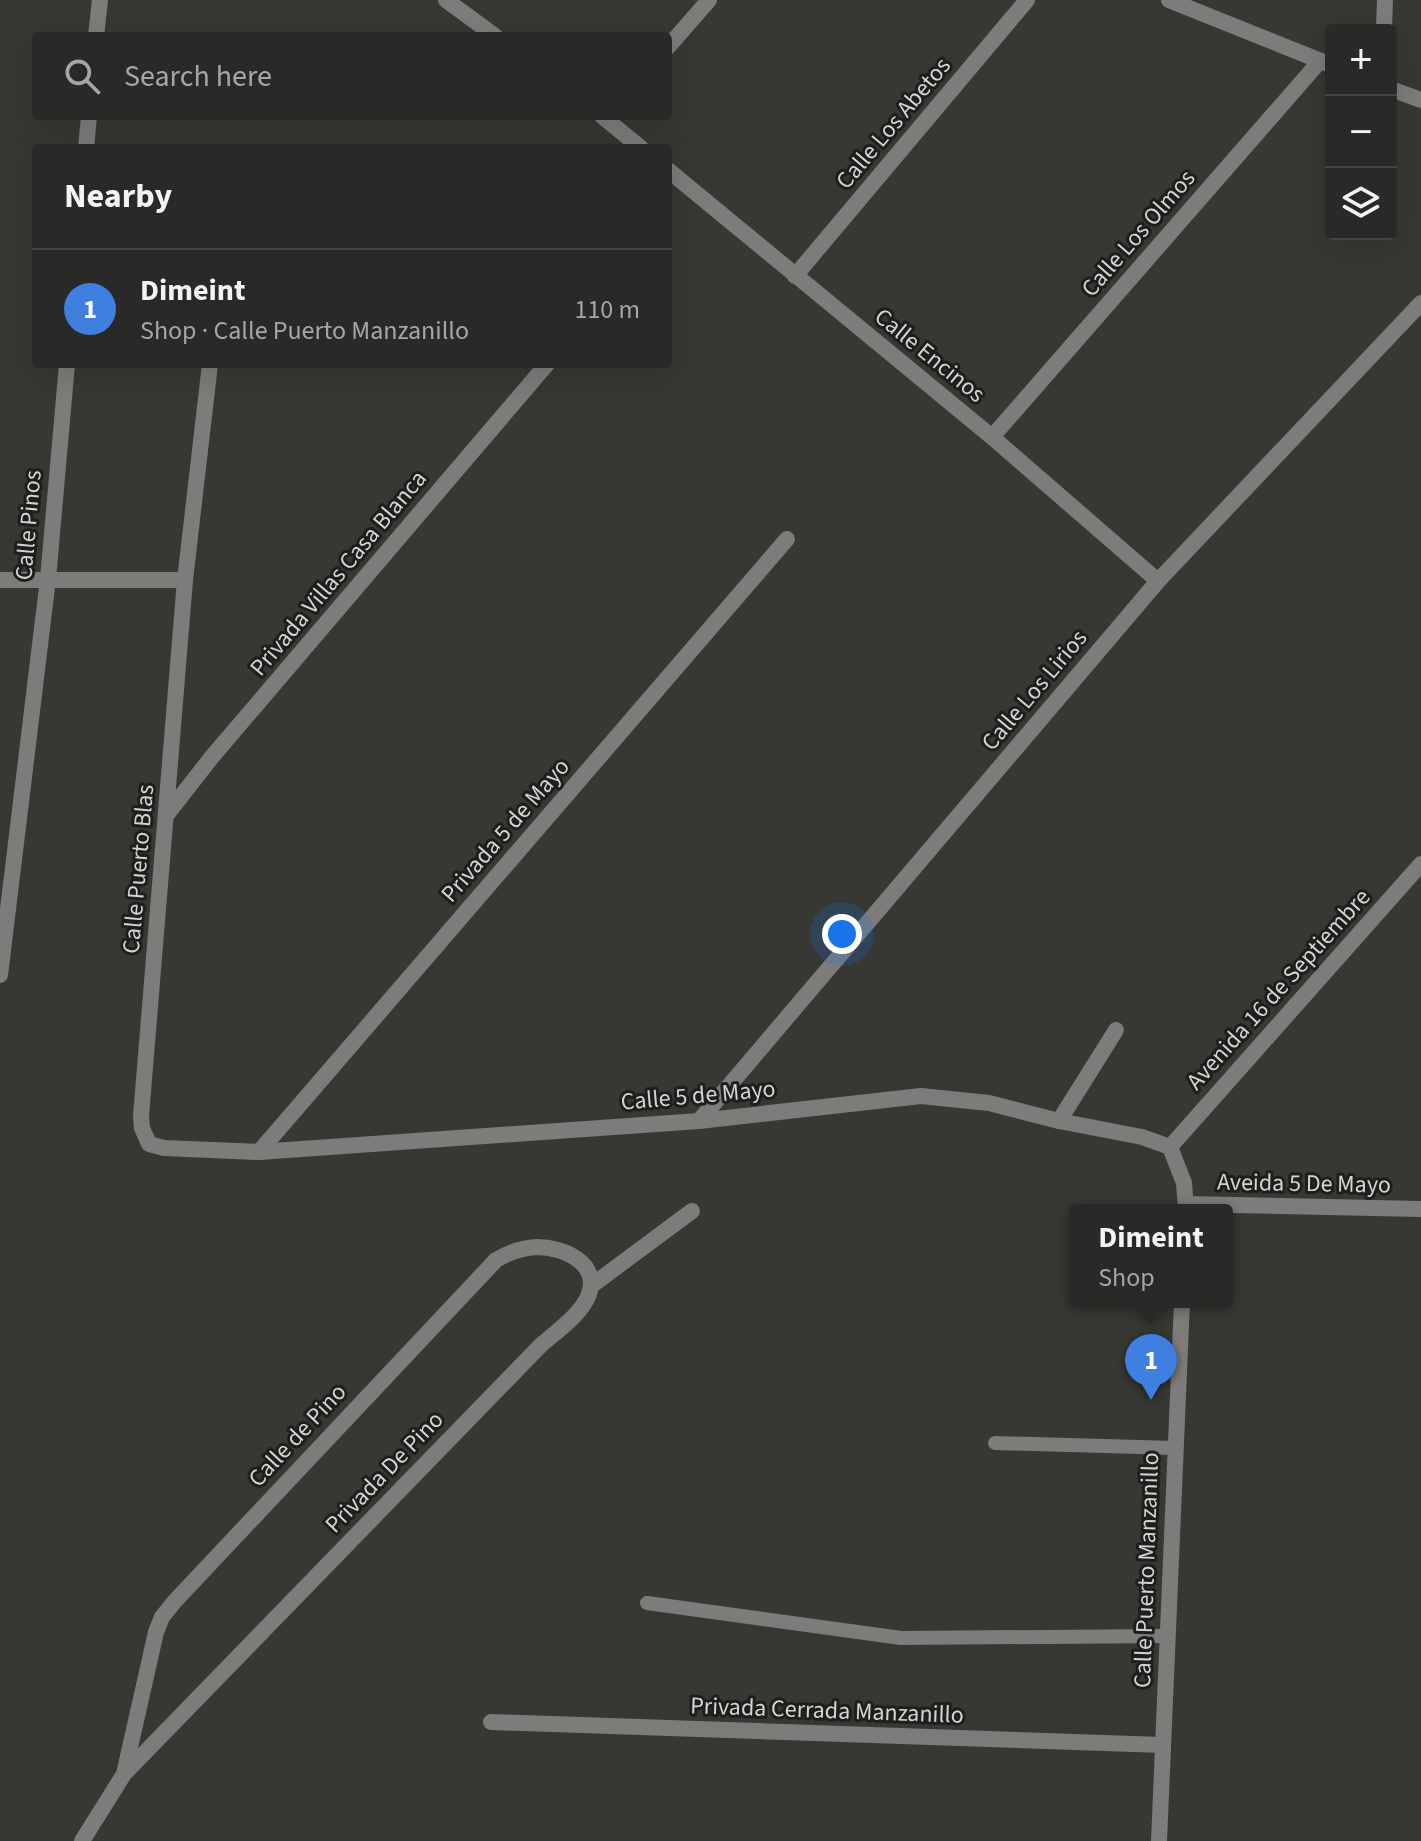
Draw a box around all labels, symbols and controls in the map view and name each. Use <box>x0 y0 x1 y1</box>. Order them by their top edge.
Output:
map controls <box>1325 24 1397 240</box>
button: + <box>1325 24 1397 96</box>
search box <box>32 32 672 120</box>
street label: Calle Los Abetos <box>828 50 959 197</box>
icon: search <box>60 54 104 98</box>
text: Search here <box>124 55 272 98</box>
button: − <box>1325 96 1397 168</box>
street label: Calle Los Olmos <box>1073 162 1204 305</box>
button: layers <box>1325 168 1397 240</box>
text: Nearby <box>64 172 172 221</box>
text: Dimeint <box>140 269 246 312</box>
text: 1 <box>83 291 97 328</box>
text: 110 m <box>574 291 640 328</box>
street label: Calle Encinos <box>867 300 993 411</box>
text: Shop · Calle Puerto Manzanillo <box>140 312 469 349</box>
street label: Privada Villas Casa Blanca <box>242 463 435 684</box>
street label: Calle Pinos <box>6 469 51 582</box>
street label: Calle Los Lirios <box>973 622 1096 759</box>
street label: Privada 5 de Mayo <box>433 750 578 910</box>
street label: Calle Puerto Blas <box>114 783 163 955</box>
street label: Avenida 16 de Septiembre <box>1178 881 1379 1098</box>
your location <box>822 914 862 954</box>
street label: Calle 5 de Mayo <box>619 1071 777 1120</box>
street label: Aveida 5 De Mayo <box>1217 1164 1391 1203</box>
popup <box>1069 1204 1233 1308</box>
text: Dimeint <box>1098 1216 1204 1259</box>
text: Shop <box>1098 1259 1155 1296</box>
pin: 1 <box>1125 1334 1177 1400</box>
street label: Calle de Pino <box>240 1376 355 1495</box>
street label: Privada De Pino <box>317 1403 452 1541</box>
street label: Calle Puerto Manzanillo <box>1125 1452 1168 1689</box>
street label: Privada Cerrada Manzanillo <box>690 1688 964 1733</box>

